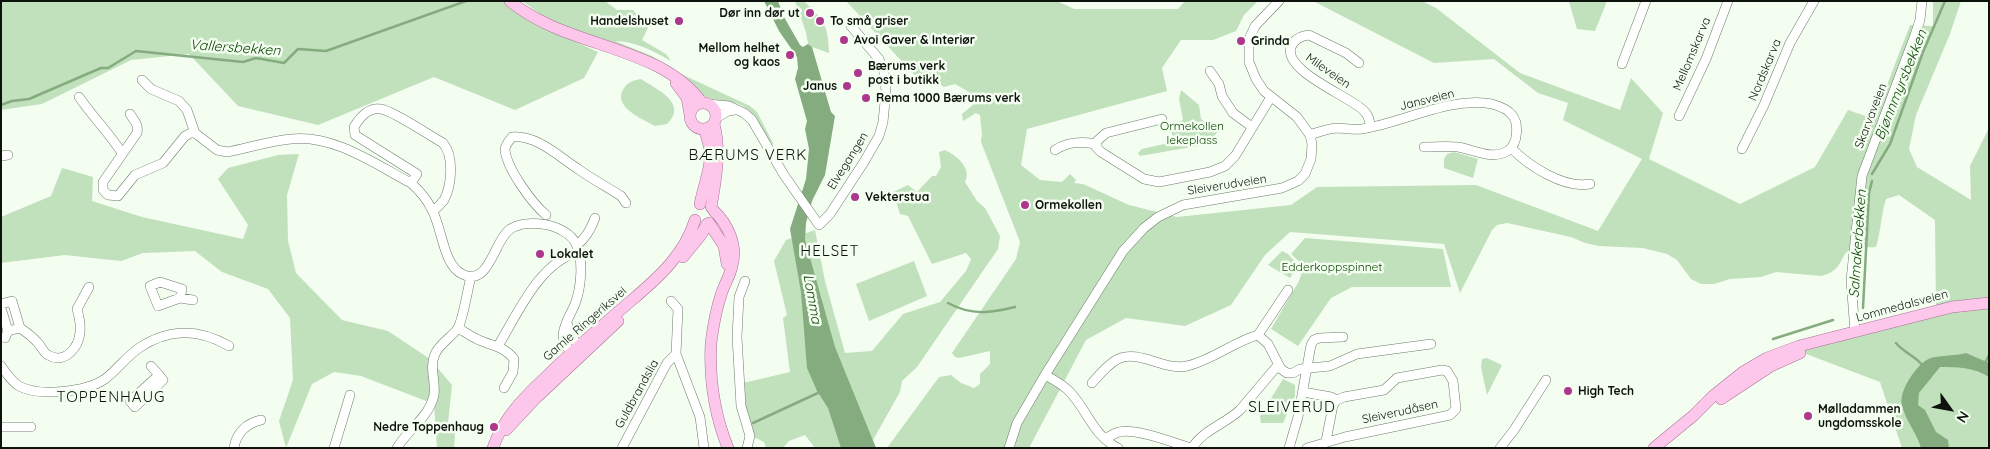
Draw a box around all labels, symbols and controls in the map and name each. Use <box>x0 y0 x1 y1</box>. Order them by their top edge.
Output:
place label: Dør inn dør ut <box>719 6 800 20</box>
marker: Dør inn dør ut <box>804 7 816 19</box>
place label: Handelshuset <box>590 14 669 28</box>
place label: To små griser <box>830 14 908 28</box>
marker: Handelshuset <box>673 15 685 27</box>
marker: To små griser <box>814 15 826 27</box>
street label: Mellomskarva <box>1670 15 1714 93</box>
water label: Bjønnmyrsbekken <box>1871 28 1931 142</box>
place label: Avoi Gaver & Interiør <box>854 33 975 47</box>
marker: Avoi Gaver & Interiør <box>838 34 850 46</box>
place label: Grinda <box>1251 34 1290 48</box>
marker: Grinda <box>1235 35 1247 47</box>
water label: Vallersbekken <box>189 36 281 60</box>
street label: Nordskarva <box>1746 37 1784 103</box>
place label: Mellom helhet og kaos <box>698 41 780 69</box>
marker: Mellom helhet og kaos <box>784 49 796 61</box>
street label: Mileveien <box>1303 50 1353 92</box>
place label: Bærums verk post i butikk <box>868 59 945 87</box>
marker: Bærums verk post i butikk <box>852 67 864 79</box>
place label: Janus <box>803 79 837 93</box>
marker: Janus <box>841 80 853 92</box>
street label: Skarvaveien <box>1852 81 1890 151</box>
street label: Jansveien <box>1398 86 1456 114</box>
place label: Rema 1000 Bærums verk <box>876 91 1021 105</box>
marker: Rema 1000 Bærums verk <box>860 92 872 104</box>
park label: Ormekollen lekeplass <box>1160 119 1224 147</box>
street label: Elvegangen <box>825 130 871 192</box>
district label: BÆRUMS VERK <box>687 146 809 164</box>
street label: Sleiverudveien <box>1186 172 1268 198</box>
water label: Salmakerbekken <box>1846 189 1870 299</box>
place label: Vekterstua <box>865 190 929 204</box>
marker: Vekterstua <box>849 191 861 203</box>
place label: Ormekollen <box>1035 198 1102 212</box>
marker: Ormekollen <box>1019 199 1031 211</box>
district label: HELSET <box>800 242 860 260</box>
place label: Lokalet <box>550 247 594 261</box>
marker: Lokalet <box>534 248 546 260</box>
park label: Edderkoppspinnet <box>1282 260 1382 274</box>
water label: Lomma <box>799 273 825 325</box>
street label: Gamle Ringeriksvei <box>540 284 630 364</box>
street label: Lommedalsveien <box>1854 287 1950 325</box>
street label: Guldbrandslia <box>612 357 662 431</box>
place label: High Tech <box>1578 384 1634 398</box>
north arrow <box>1925 384 1975 434</box>
marker: High Tech <box>1562 385 1574 397</box>
district label: TOPPENHAUG <box>55 388 167 406</box>
street label: Sleiverudåsen <box>1361 397 1439 427</box>
district label: SLEIVERUD <box>1247 398 1337 416</box>
place label: Mølladammen ungdomsskole <box>1818 402 1902 430</box>
text: N <box>1952 408 1973 426</box>
marker: Mølladammen ungdomsskole <box>1802 410 1814 422</box>
place label: Nedre Toppenhaug <box>373 420 484 434</box>
marker: Nedre Toppenhaug <box>488 421 500 433</box>

